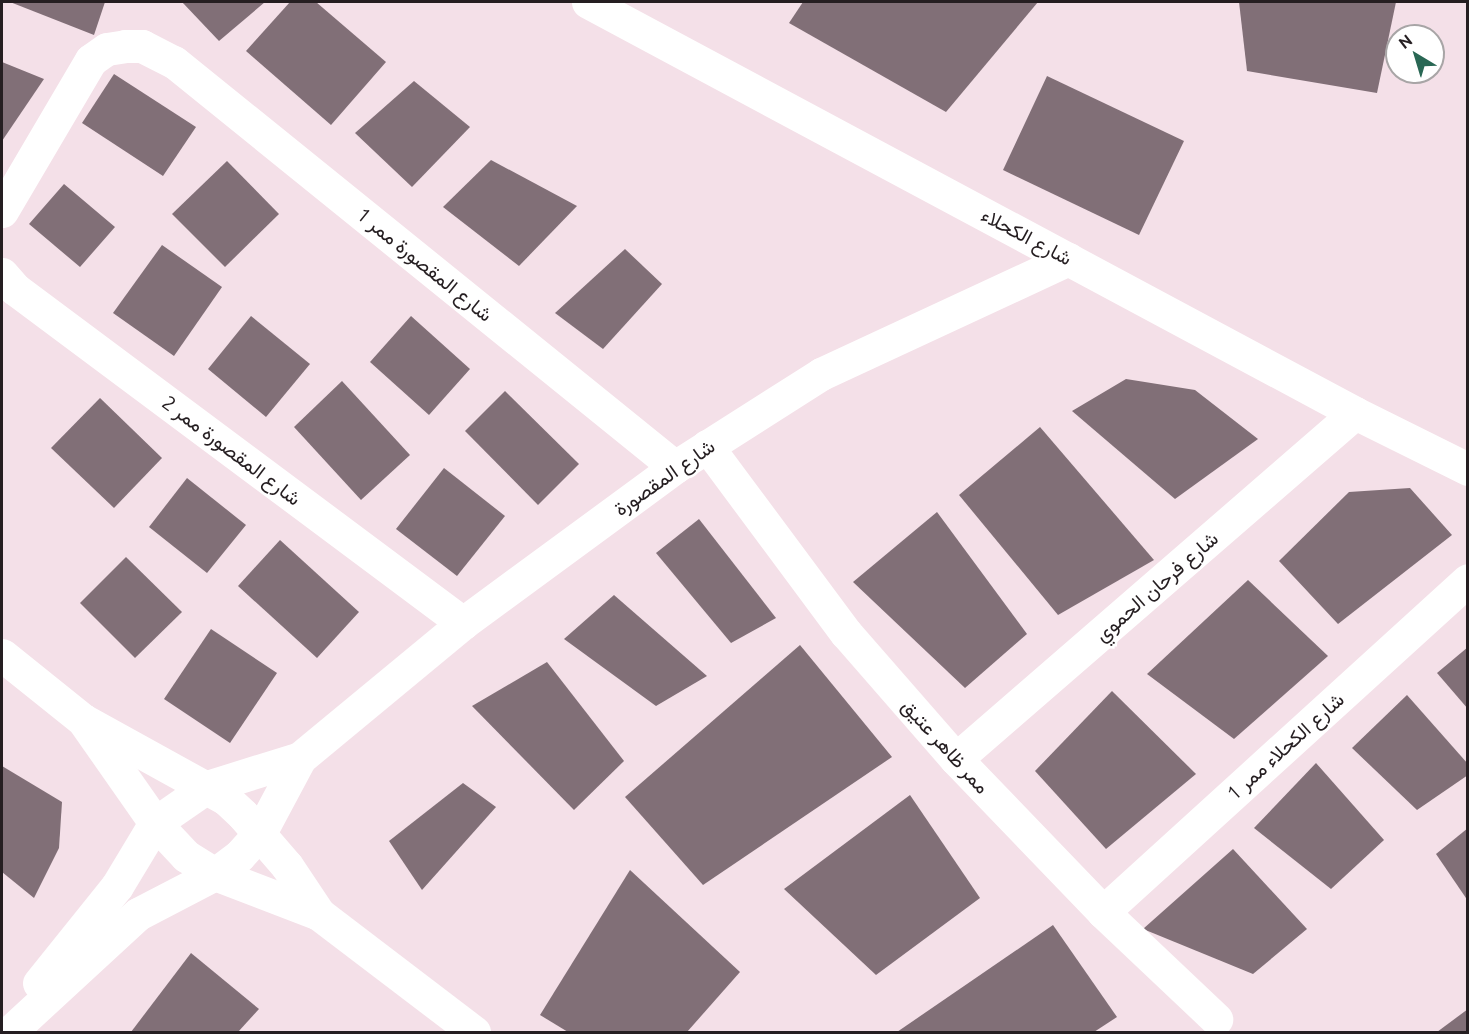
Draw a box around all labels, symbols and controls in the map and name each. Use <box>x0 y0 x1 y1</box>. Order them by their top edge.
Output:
north arrow <box>1385 24 1445 84</box>
text: N <box>1395 31 1415 52</box>
street label: شارع المقصورة ممر 1 <box>352 202 498 326</box>
street label: شارع الكحلاء <box>978 202 1076 270</box>
street label: شارع المقصورة ممر 2 <box>158 390 306 510</box>
street label: شارع المقصورة <box>609 434 719 520</box>
street label: شارع فرحان الحموي <box>1090 526 1222 646</box>
street label: شارع الكحلاء ممر 1 <box>1221 687 1349 805</box>
street label: ممر ظاهر عتيق <box>897 694 995 798</box>

